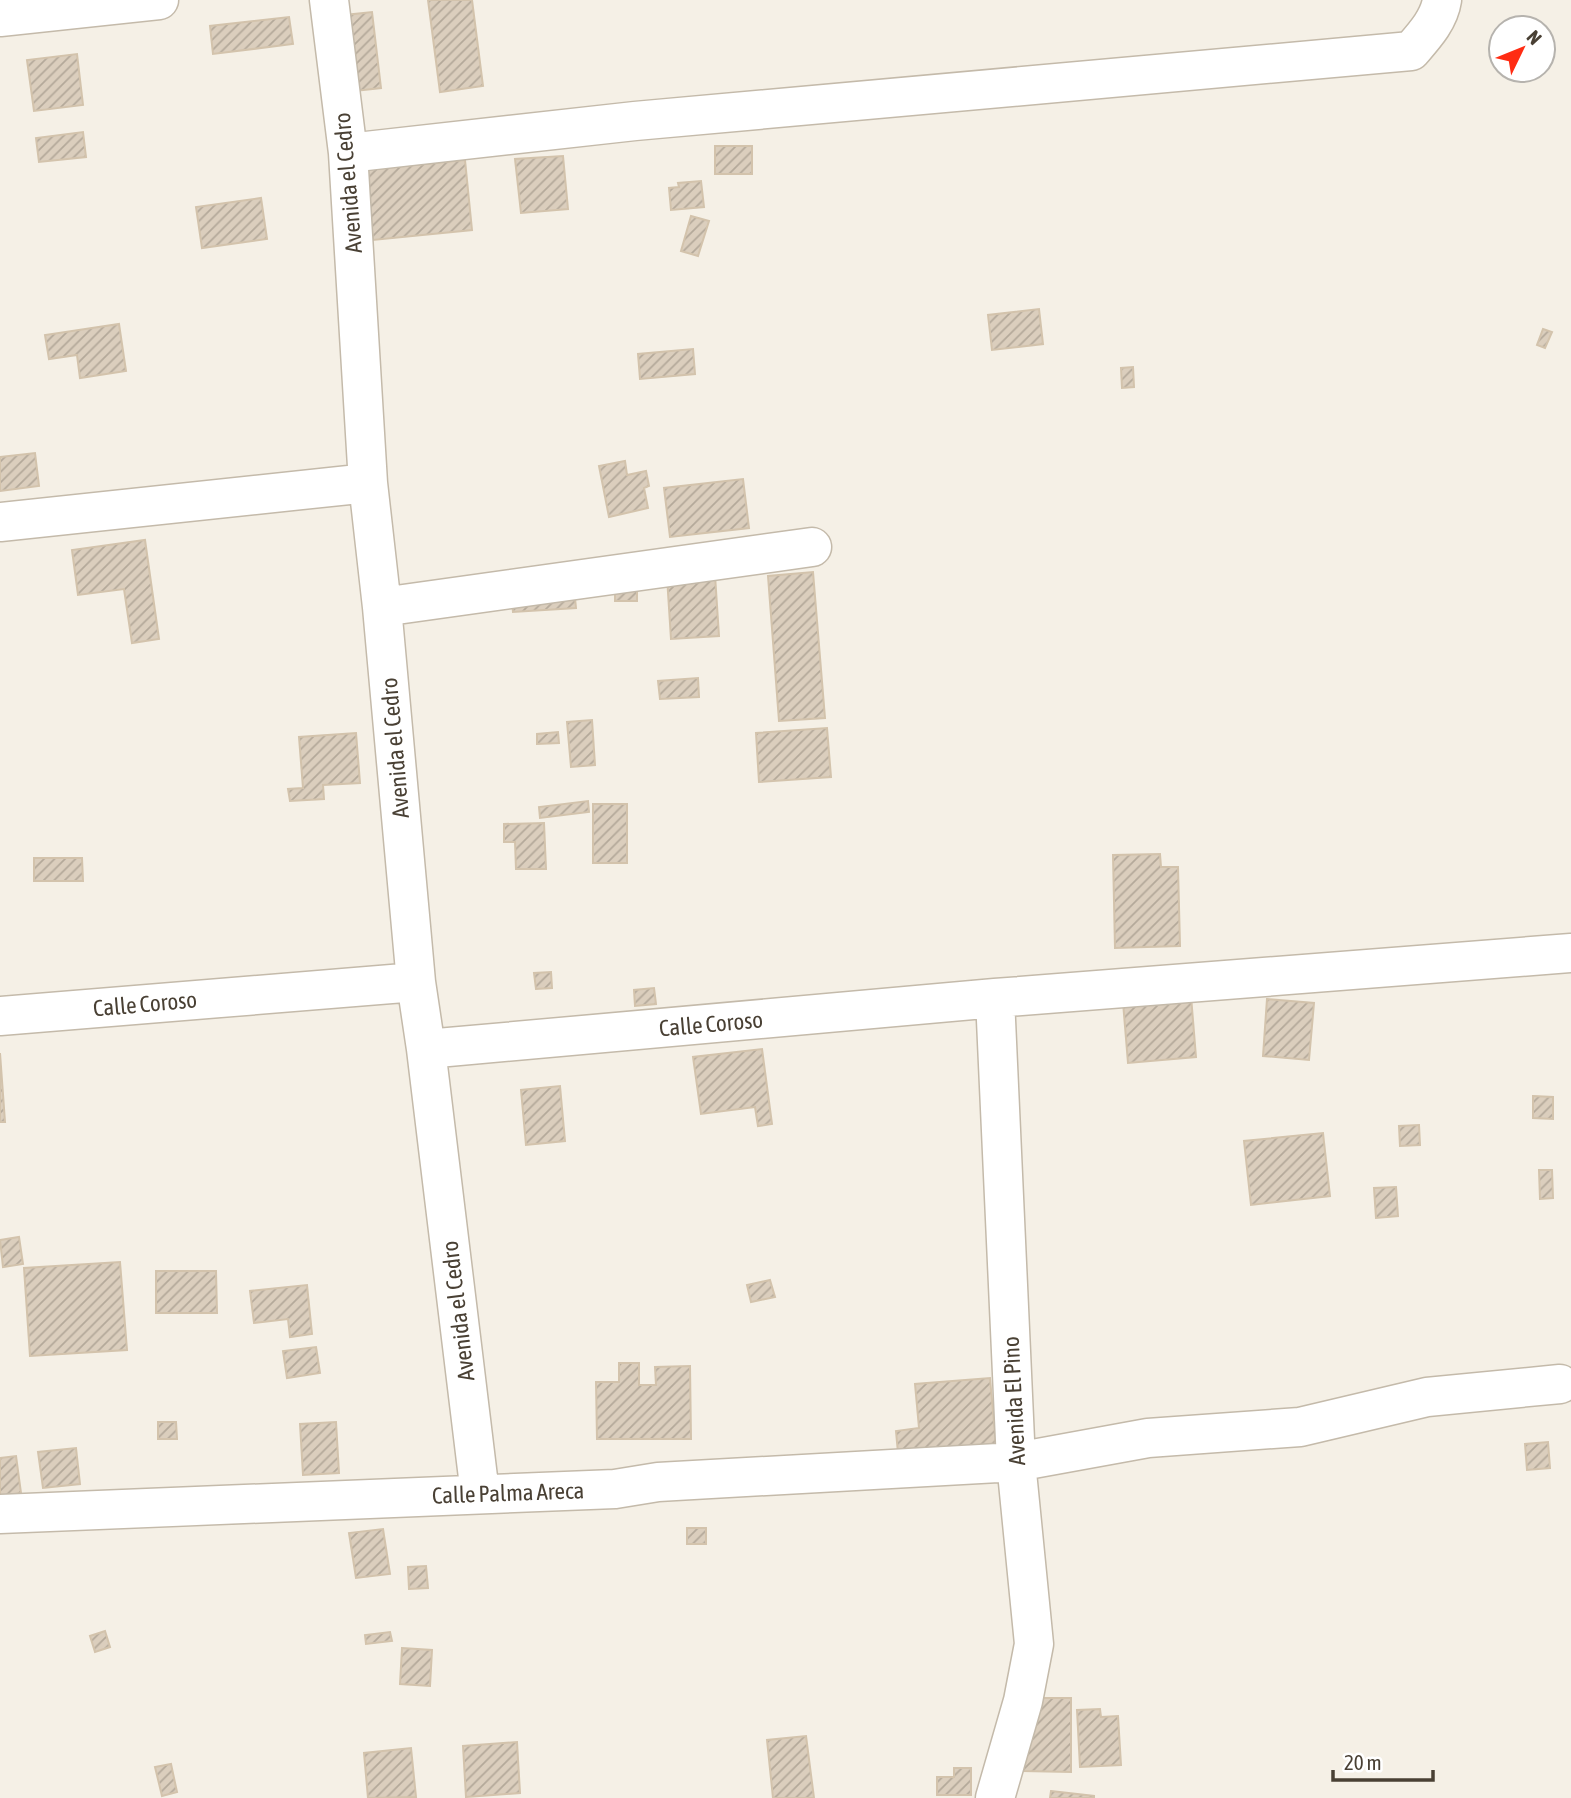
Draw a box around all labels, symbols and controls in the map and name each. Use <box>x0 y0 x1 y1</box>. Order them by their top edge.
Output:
north arrow <box>1487 14 1557 84</box>
text: N <box>1523 26 1546 49</box>
street label: Avenida el Cedro <box>329 112 367 254</box>
street label: Avenida el Cedro <box>376 677 414 819</box>
street label: Calle Coroso <box>92 987 198 1021</box>
street label: Calle Coroso <box>658 1007 764 1041</box>
street label: Avenida el Cedro <box>437 1239 479 1383</box>
street label: Avenida El Pino <box>998 1336 1030 1466</box>
street label: Calle Palma Areca <box>431 1477 585 1509</box>
scale bar <box>1333 1738 1433 1782</box>
text: 20 m <box>1344 1750 1382 1774</box>

